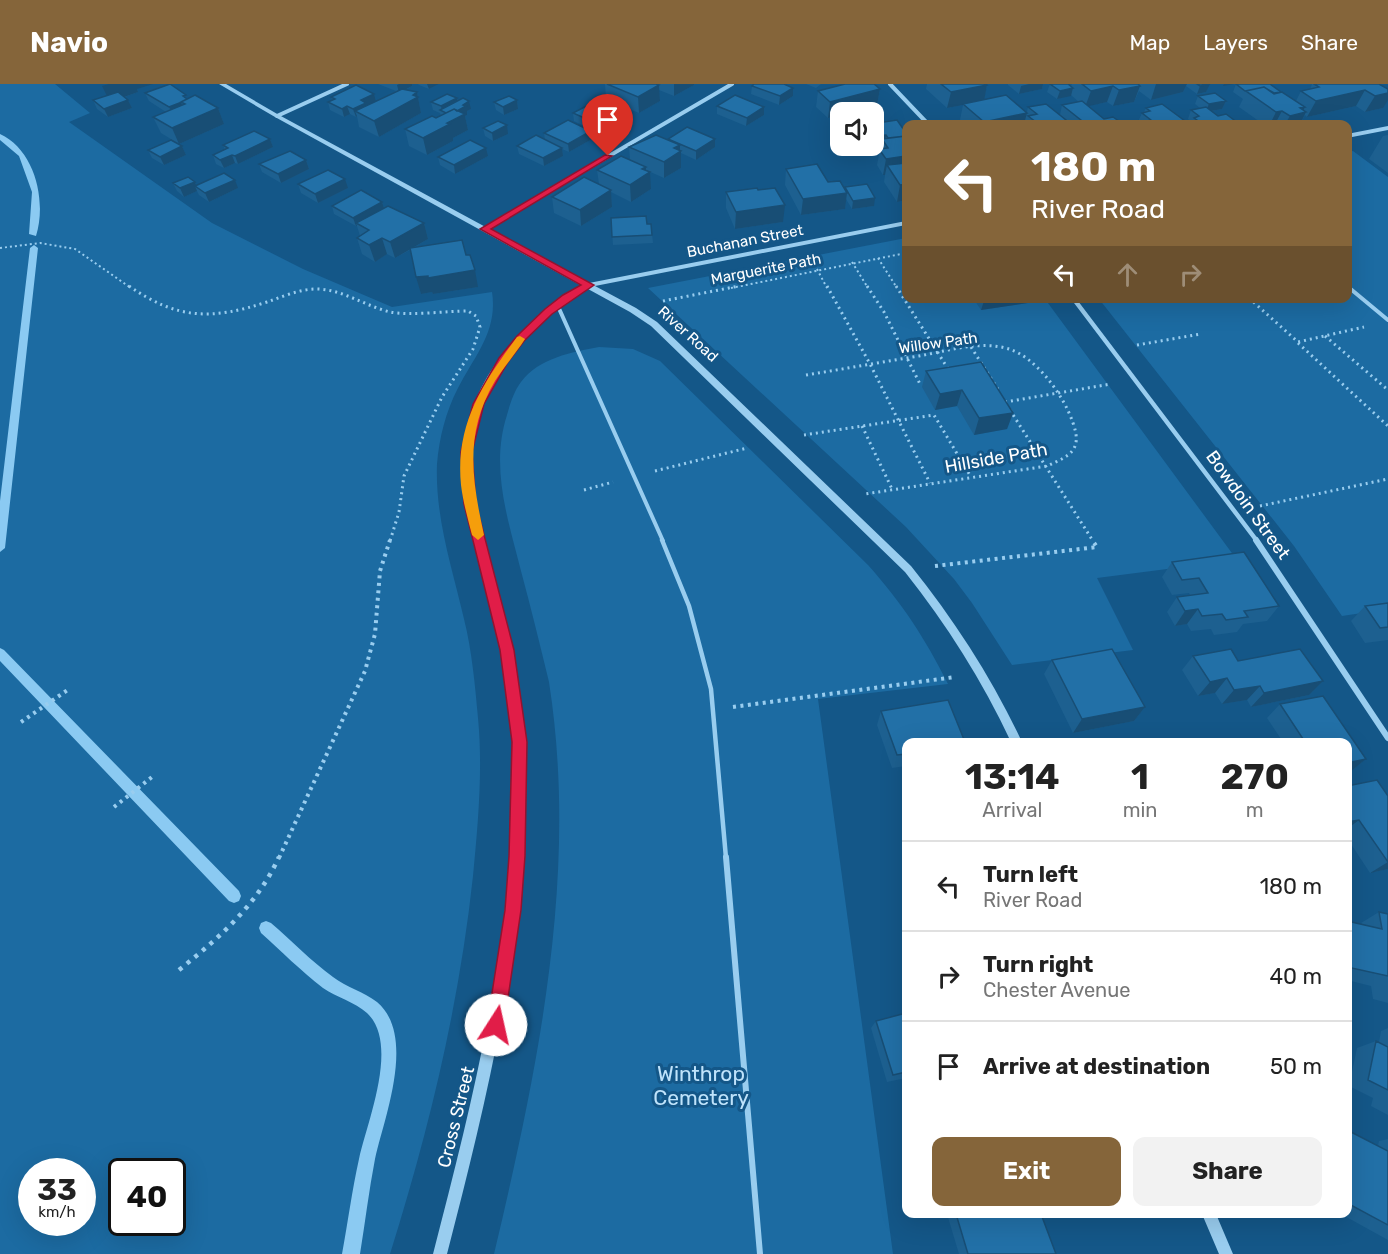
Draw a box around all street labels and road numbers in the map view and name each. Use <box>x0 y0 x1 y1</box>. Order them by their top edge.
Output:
street label: Buchanan Street <box>685 221 805 261</box>
street label: Marguerite Path <box>709 249 823 289</box>
street label: River Road <box>654 302 722 366</box>
street label: Willow Path <box>897 329 979 357</box>
street label: Hillside Path <box>943 438 1049 478</box>
street label: Bowdoin Street <box>1201 446 1295 564</box>
street label: Cross Street <box>433 1064 479 1170</box>

